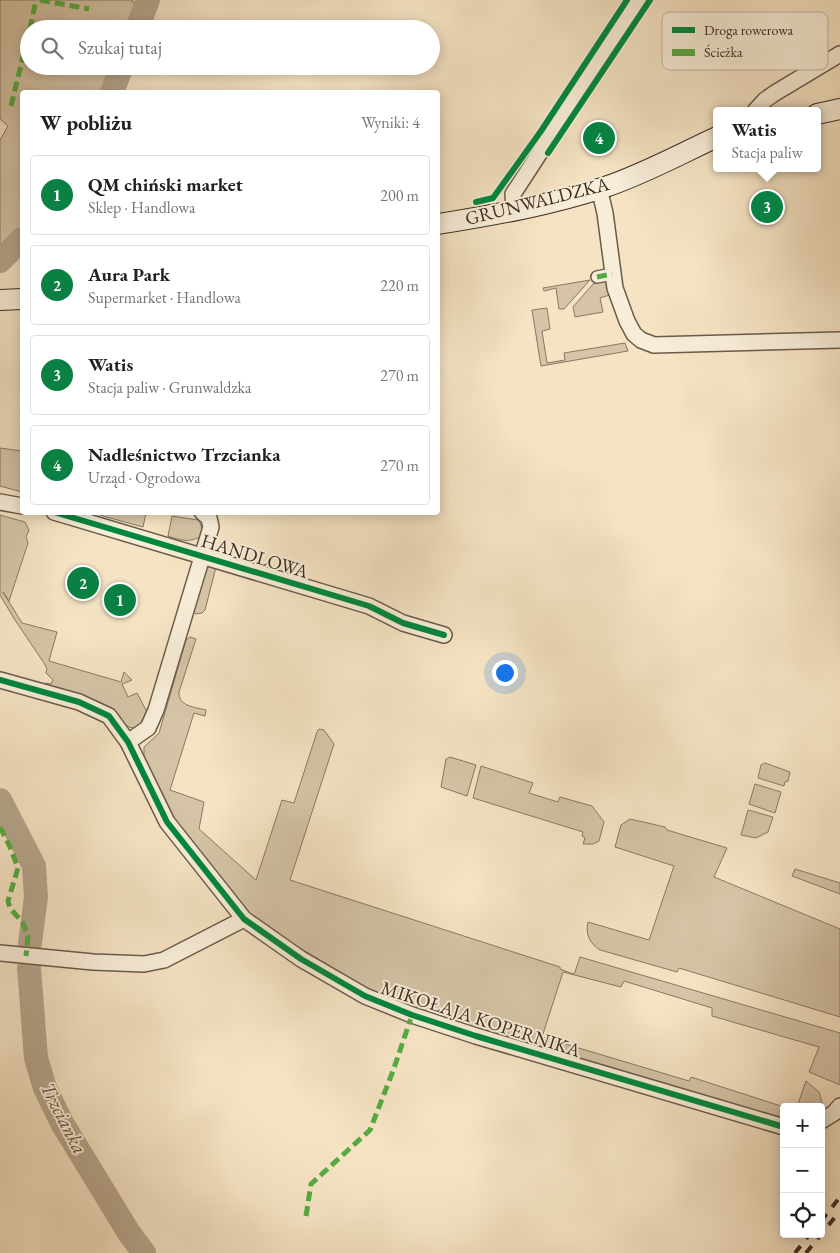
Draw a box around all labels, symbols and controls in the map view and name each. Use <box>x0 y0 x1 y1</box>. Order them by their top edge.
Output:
legend <box>662 12 828 70</box>
search box <box>20 20 440 75</box>
text: Droga rowerowa <box>704 21 794 39</box>
icon: search <box>38 34 66 62</box>
text: Szukaj tutaj <box>78 35 162 60</box>
text: Ścieżka <box>704 43 743 61</box>
popup <box>713 107 821 172</box>
text: W pobliżu <box>40 109 132 136</box>
text: Wyniki: 4 <box>361 112 420 133</box>
text: Watis <box>731 117 777 142</box>
pin: 4 <box>583 119 615 157</box>
text: Stacja paliw <box>731 142 803 163</box>
street label: GRUNWALDZKA <box>462 171 612 231</box>
text: QM chiński market <box>88 172 243 197</box>
text: 1 <box>53 185 61 206</box>
text: 200 m <box>380 185 419 206</box>
pin: 3 <box>751 188 783 226</box>
text: Sklep · Handlowa <box>88 197 195 218</box>
text: Aura Park <box>88 262 170 287</box>
text: 2 <box>53 275 61 296</box>
text: 220 m <box>380 275 419 296</box>
text: Supermarket · Handlowa <box>88 287 241 308</box>
text: Watis <box>88 352 133 377</box>
text: 3 <box>53 365 61 386</box>
text: 270 m <box>380 365 419 386</box>
text: Stacja paliw · Grunwaldzka <box>88 377 251 398</box>
text: Nadleśnictwo Trzcianka <box>88 442 281 467</box>
text: 4 <box>53 455 61 476</box>
text: 270 m <box>380 455 419 476</box>
text: Urząd · Ogrodowa <box>88 467 201 488</box>
street label: HANDLOWA <box>198 528 312 584</box>
pin: 2 <box>67 564 99 602</box>
pin: 1 <box>104 581 136 619</box>
your location <box>492 660 518 686</box>
street label: MIKOŁAJA KOPERNIKA <box>378 975 585 1063</box>
water label: Trzcianka <box>35 1078 93 1158</box>
map controls <box>780 1103 825 1238</box>
button: + <box>780 1103 825 1148</box>
button: − <box>780 1148 825 1193</box>
button: locate <box>780 1193 825 1238</box>

